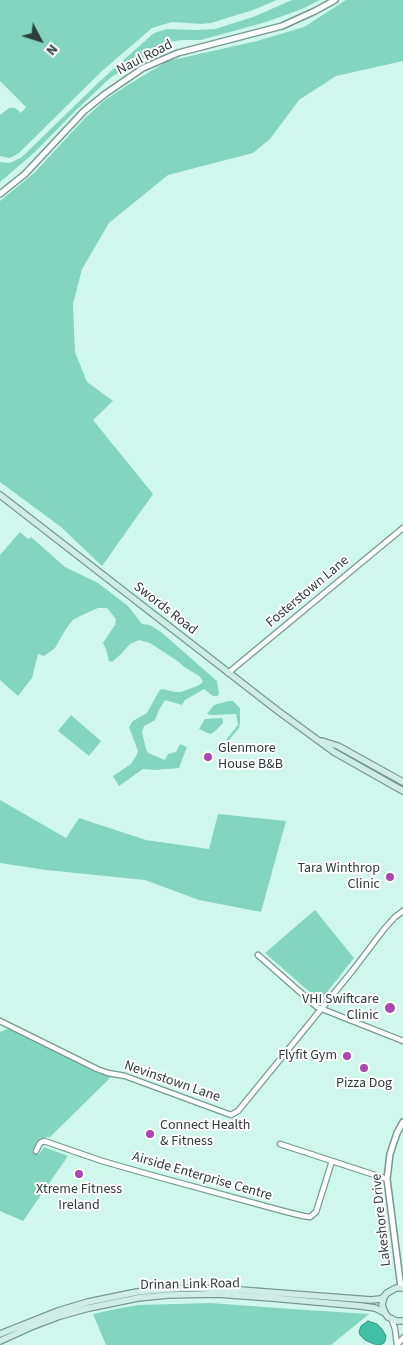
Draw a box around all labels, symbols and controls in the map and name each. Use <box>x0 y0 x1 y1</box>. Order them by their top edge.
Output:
north arrow <box>15 15 65 65</box>
street label: Naul Road <box>114 37 176 79</box>
text: N <box>41 40 62 60</box>
street label: Fosterstown Lane <box>263 553 353 631</box>
street label: Swords Road <box>130 579 200 639</box>
place label: Glenmore House B&B <box>218 741 283 774</box>
marker: Glenmore House B&B <box>202 751 214 763</box>
place label: Tara Winthrop Clinic <box>298 861 380 894</box>
marker: Tara Winthrop Clinic <box>384 871 396 883</box>
place label: VHI Swiftcare Clinic <box>302 992 379 1024</box>
marker: VHI Swiftcare Clinic <box>383 1001 397 1015</box>
place label: Flyfit Gym <box>278 1048 337 1064</box>
marker: Flyfit Gym <box>341 1050 353 1062</box>
street label: Nevinstown Lane <box>122 1058 222 1106</box>
marker: Pizza Dog <box>358 1062 370 1074</box>
place label: Pizza Dog <box>336 1076 392 1092</box>
place label: Connect Health & Fitness <box>160 1118 250 1150</box>
marker: Connect Health & Fitness <box>144 1128 156 1140</box>
street label: Airside Enterprise Centre <box>130 1149 274 1205</box>
marker: Xtreme Fitness Ireland <box>73 1168 85 1180</box>
street label: Lakeshore Drive <box>369 1173 395 1267</box>
place label: Xtreme Fitness Ireland <box>36 1182 122 1214</box>
street label: Drinan Link Road <box>140 1276 240 1294</box>

